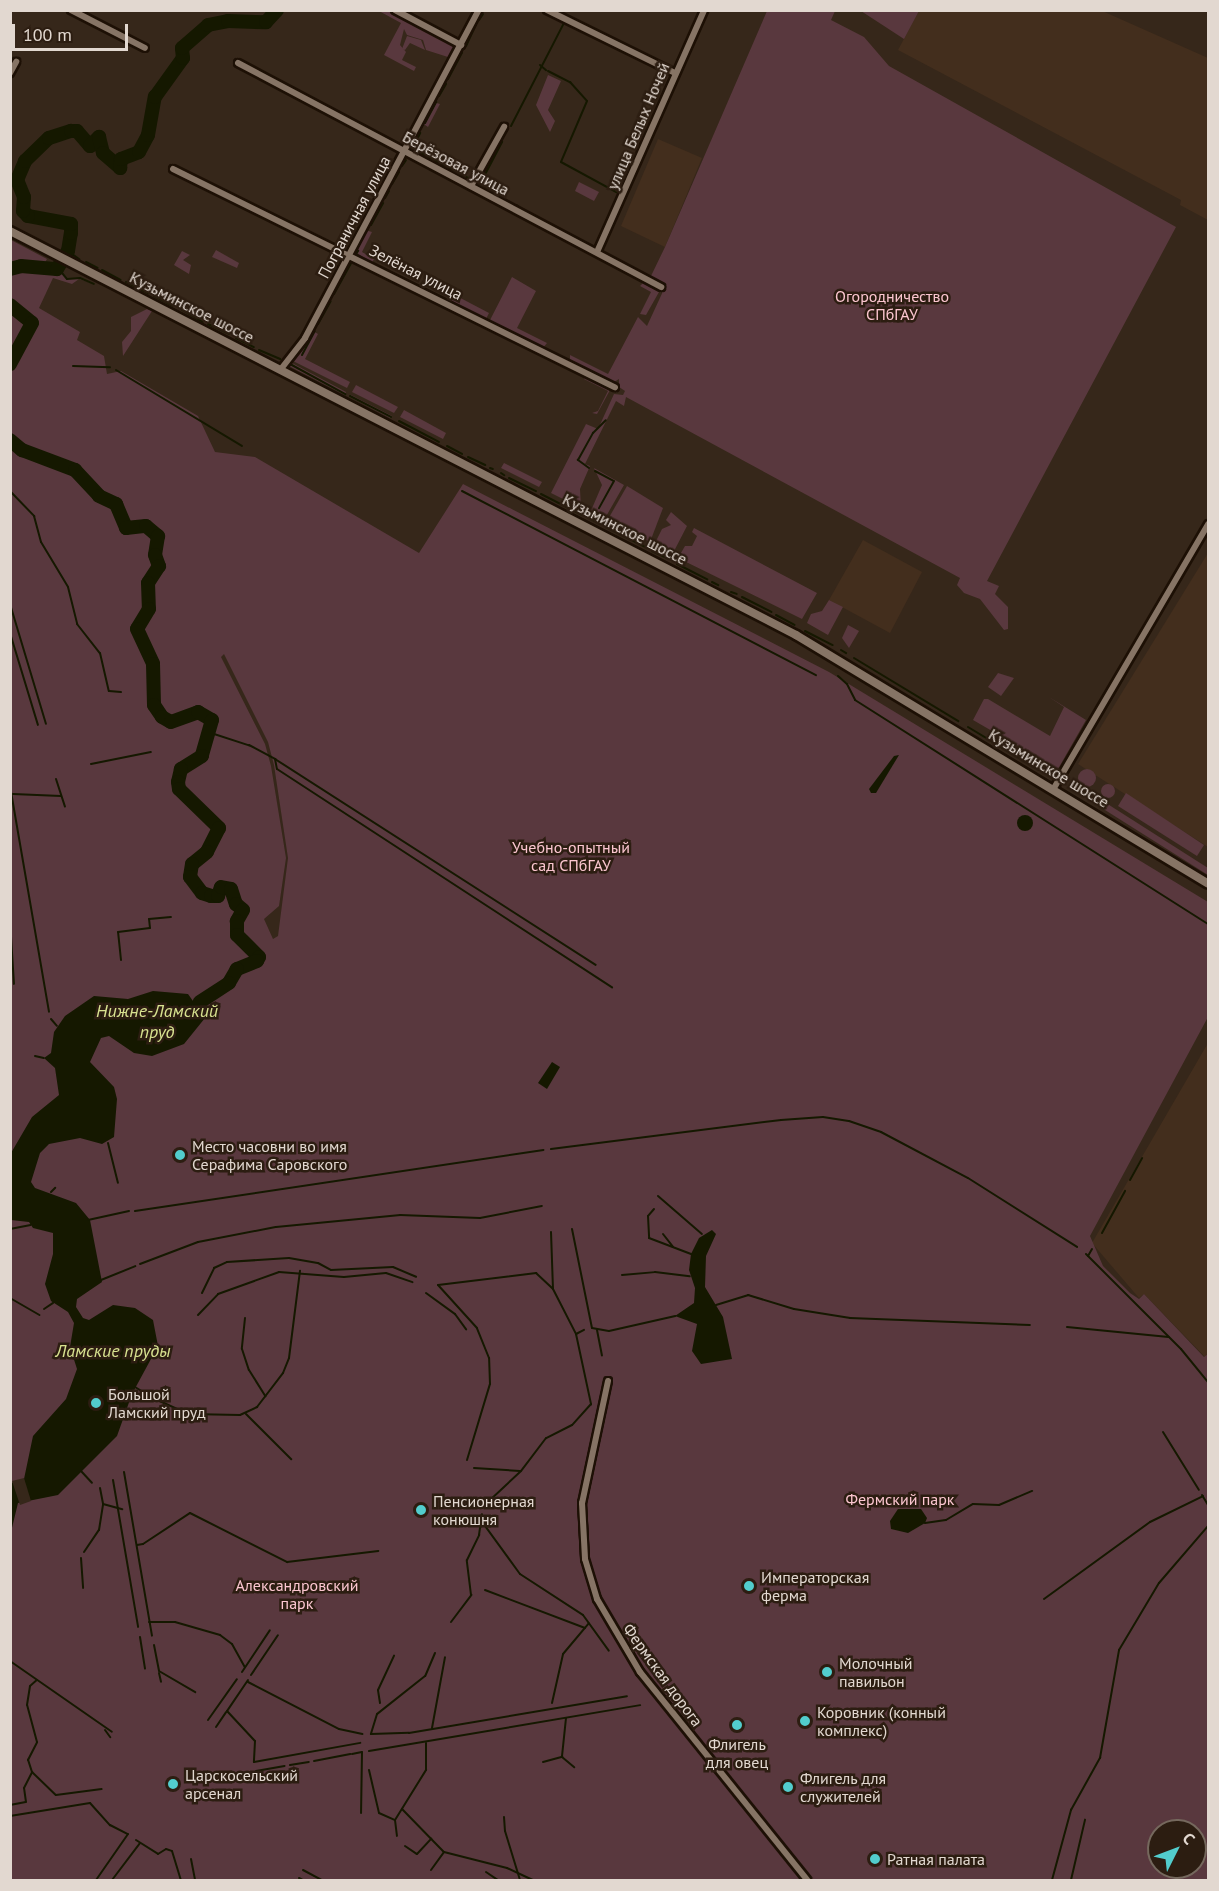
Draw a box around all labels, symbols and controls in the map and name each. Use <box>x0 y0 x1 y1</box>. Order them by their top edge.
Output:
scale bar <box>15 12 130 50</box>
text: 100 m <box>23 23 72 46</box>
street label: улица Белых Ночей <box>602 59 674 193</box>
street label: Берёзовая улица <box>399 127 513 199</box>
street label: Пограничная улица <box>314 152 394 282</box>
street label: Зелёная улица <box>366 240 466 304</box>
street label: Кузьминское шоссе <box>127 267 257 347</box>
park label: Огородничество СПбГАУ <box>835 286 949 324</box>
street label: Кузьминское шоссе <box>560 489 690 569</box>
street label: Кузьминское шоссе <box>985 724 1113 812</box>
park label: Учебно-опытный сад СПбГАУ <box>512 837 630 875</box>
water label: Нижне-Ламский пруд <box>96 1001 218 1044</box>
place label: Место часовни во имя Серафима Саровского <box>192 1136 347 1174</box>
marker: Место часовни во имя Серафима Саровского <box>173 1148 187 1162</box>
water label: Ламские пруды <box>55 1340 171 1362</box>
place label: Большой Ламский пруд <box>108 1384 206 1422</box>
marker: Большой Ламский пруд <box>89 1396 103 1410</box>
park label: Фермский парк <box>846 1489 954 1509</box>
place label: Пенсионерная конюшня <box>433 1491 534 1529</box>
marker: Пенсионерная конюшня <box>414 1503 428 1517</box>
place label: Императорская ферма <box>761 1567 869 1605</box>
park label: Александровский парк <box>236 1575 358 1613</box>
marker: Императорская ферма <box>742 1579 756 1593</box>
street label: Фермская дорога <box>619 1620 707 1730</box>
place label: Молочный павильон <box>839 1653 913 1691</box>
marker: Молочный павильон <box>820 1665 834 1679</box>
place label: Коровник (конный комплекс) <box>817 1702 946 1740</box>
marker: Коровник (конный комплекс) <box>798 1714 812 1728</box>
marker: Флигель для овец <box>730 1718 744 1732</box>
place label: Флигель для овец <box>706 1734 768 1772</box>
place label: Царскосельский арсенал <box>185 1765 298 1803</box>
place label: Флигель для служителей <box>800 1768 887 1806</box>
marker: Царскосельский арсенал <box>166 1777 180 1791</box>
marker: Флигель для служителей <box>781 1780 795 1794</box>
north arrow <box>1147 1819 1207 1879</box>
text: С <box>1178 1828 1199 1848</box>
place label: Ратная палата <box>887 1849 985 1869</box>
marker: Ратная палата <box>868 1852 882 1866</box>

